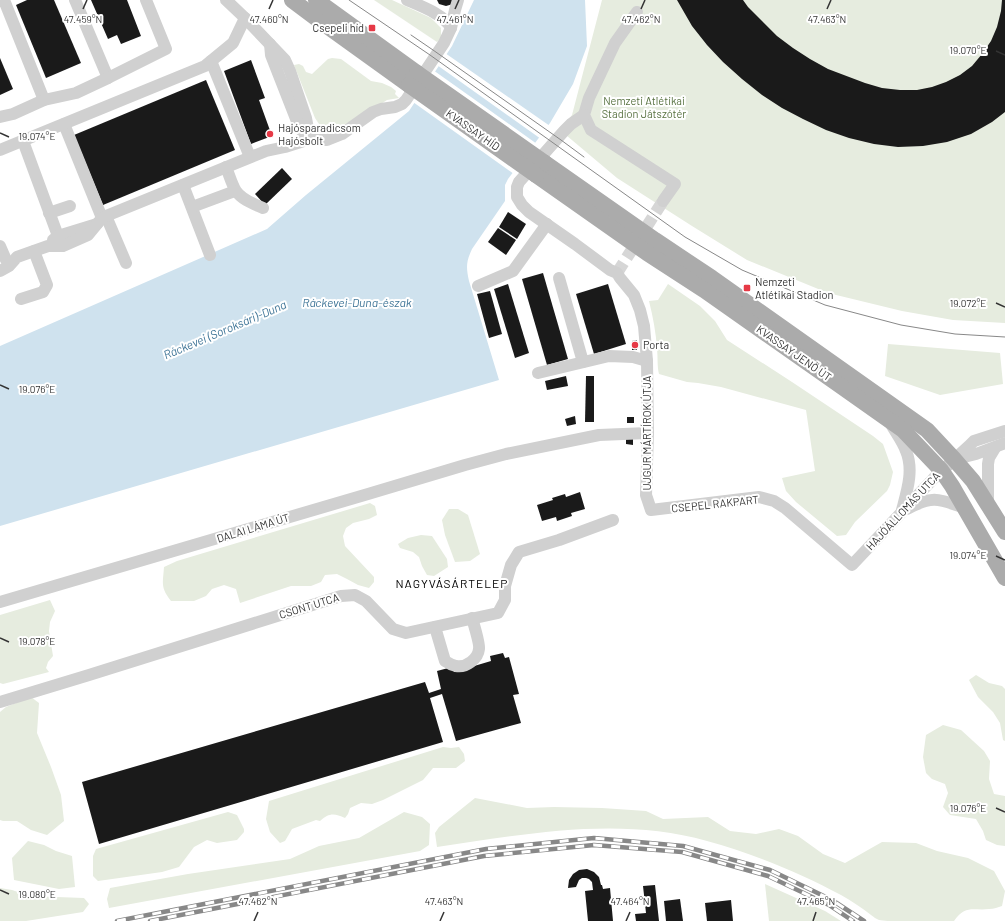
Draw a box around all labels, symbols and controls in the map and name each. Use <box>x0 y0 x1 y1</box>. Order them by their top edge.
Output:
text: 47.459°N <box>64 13 102 25</box>
text: 47.460°N <box>249 13 289 25</box>
text: 47.461°N <box>437 13 473 25</box>
text: 47.462°N <box>622 13 660 25</box>
text: 47.463°N <box>808 13 846 25</box>
place label: Csepeli híd <box>313 21 364 34</box>
marker: Csepeli híd <box>367 23 377 33</box>
text: 19.070°E <box>949 44 987 56</box>
park label: Nemzeti Atlétikai Stadion Játszótér <box>602 94 686 120</box>
street label: KVASSAY HÍD <box>444 106 503 153</box>
place label: Hajósparadicsom Hajósbolt <box>278 121 361 147</box>
marker: Hajósparadicsom Hajósbolt <box>265 129 275 139</box>
text: 19.074°E <box>19 130 55 142</box>
place label: Nemzeti Atlétikai Stadion <box>755 275 834 301</box>
marker: Nemzeti Atlétikai Stadion <box>742 283 752 293</box>
water label: Ráckevei-Duna-észak <box>302 295 412 309</box>
water label: Ráckevei (Soroksári)-Duna <box>161 297 288 361</box>
text: 19.072°E <box>950 297 986 309</box>
street label: KVASSAY JENŐ ÚT <box>754 322 834 383</box>
place label: Porta <box>643 338 669 351</box>
marker: Porta <box>630 340 640 350</box>
street label: UJGUR MÁRTÍROK ÚTJA <box>640 375 653 491</box>
text: 19.076°E <box>19 383 55 395</box>
street label: HAJÓÁLLOMÁS UTCA <box>863 469 942 552</box>
street label: CSEPEL RAKPART <box>671 492 759 515</box>
street label: DALAI LÁMA ÚT <box>215 510 291 545</box>
text: 19.074°E <box>950 549 986 561</box>
district label: NAGYVÁSÁRTELEP <box>396 576 508 590</box>
street label: CSONT UTCA <box>277 590 341 621</box>
text: 19.078°E <box>19 635 55 647</box>
text: 19.076°E <box>950 802 986 814</box>
text: 19.080°E <box>18 888 56 900</box>
text: 47.462°N <box>239 895 277 907</box>
text: 47.463°N <box>425 895 463 907</box>
text: 47.464°N <box>610 895 650 907</box>
text: 47.465°N <box>797 895 835 907</box>

